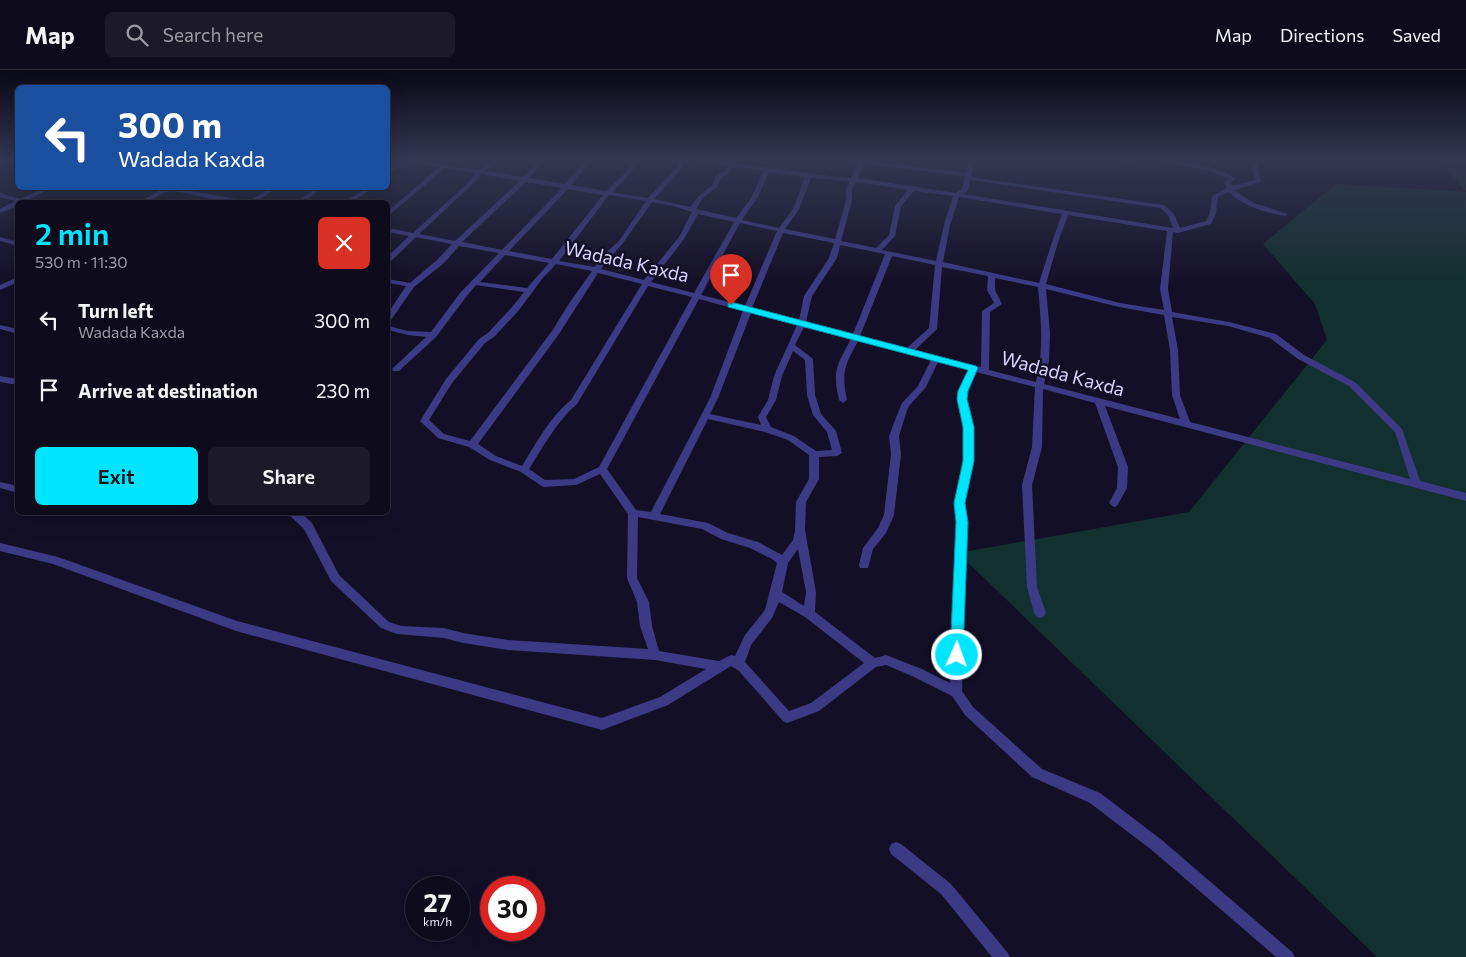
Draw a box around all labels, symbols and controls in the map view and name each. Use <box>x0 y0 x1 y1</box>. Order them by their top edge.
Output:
search box <box>105 12 455 57</box>
text: Map <box>25 20 75 49</box>
icon: search <box>123 21 151 49</box>
text: Search here <box>163 23 263 46</box>
text: Map <box>1215 24 1252 46</box>
text: Directions <box>1280 24 1364 46</box>
text: Saved <box>1392 24 1441 46</box>
text: 300 m <box>118 102 222 145</box>
icon: left <box>35 105 100 170</box>
text: Wadada Kaxda <box>118 145 265 172</box>
text: 2 min <box>35 214 109 251</box>
button: close <box>318 217 370 269</box>
street label: Wadada Kaxda <box>562 235 692 287</box>
text: 530 m · 11:30 <box>35 252 128 271</box>
pin <box>710 254 752 305</box>
icon: arrive <box>717 261 745 289</box>
text: Turn left <box>78 299 153 322</box>
icon: left <box>35 306 63 334</box>
text: 300 m <box>314 309 370 332</box>
text: Wadada Kaxda <box>78 322 185 341</box>
street label: Wadada Kaxda <box>999 345 1127 401</box>
icon: arrive <box>35 376 63 404</box>
text: Arrive at destination <box>78 379 258 402</box>
text: 230 m <box>316 379 370 402</box>
button: Exit <box>35 447 198 505</box>
button: Share <box>208 447 370 505</box>
position arrow <box>930 628 982 680</box>
speed limit sign: 30 <box>480 876 545 941</box>
text: 27 <box>424 887 451 917</box>
text: km/h <box>423 914 452 928</box>

